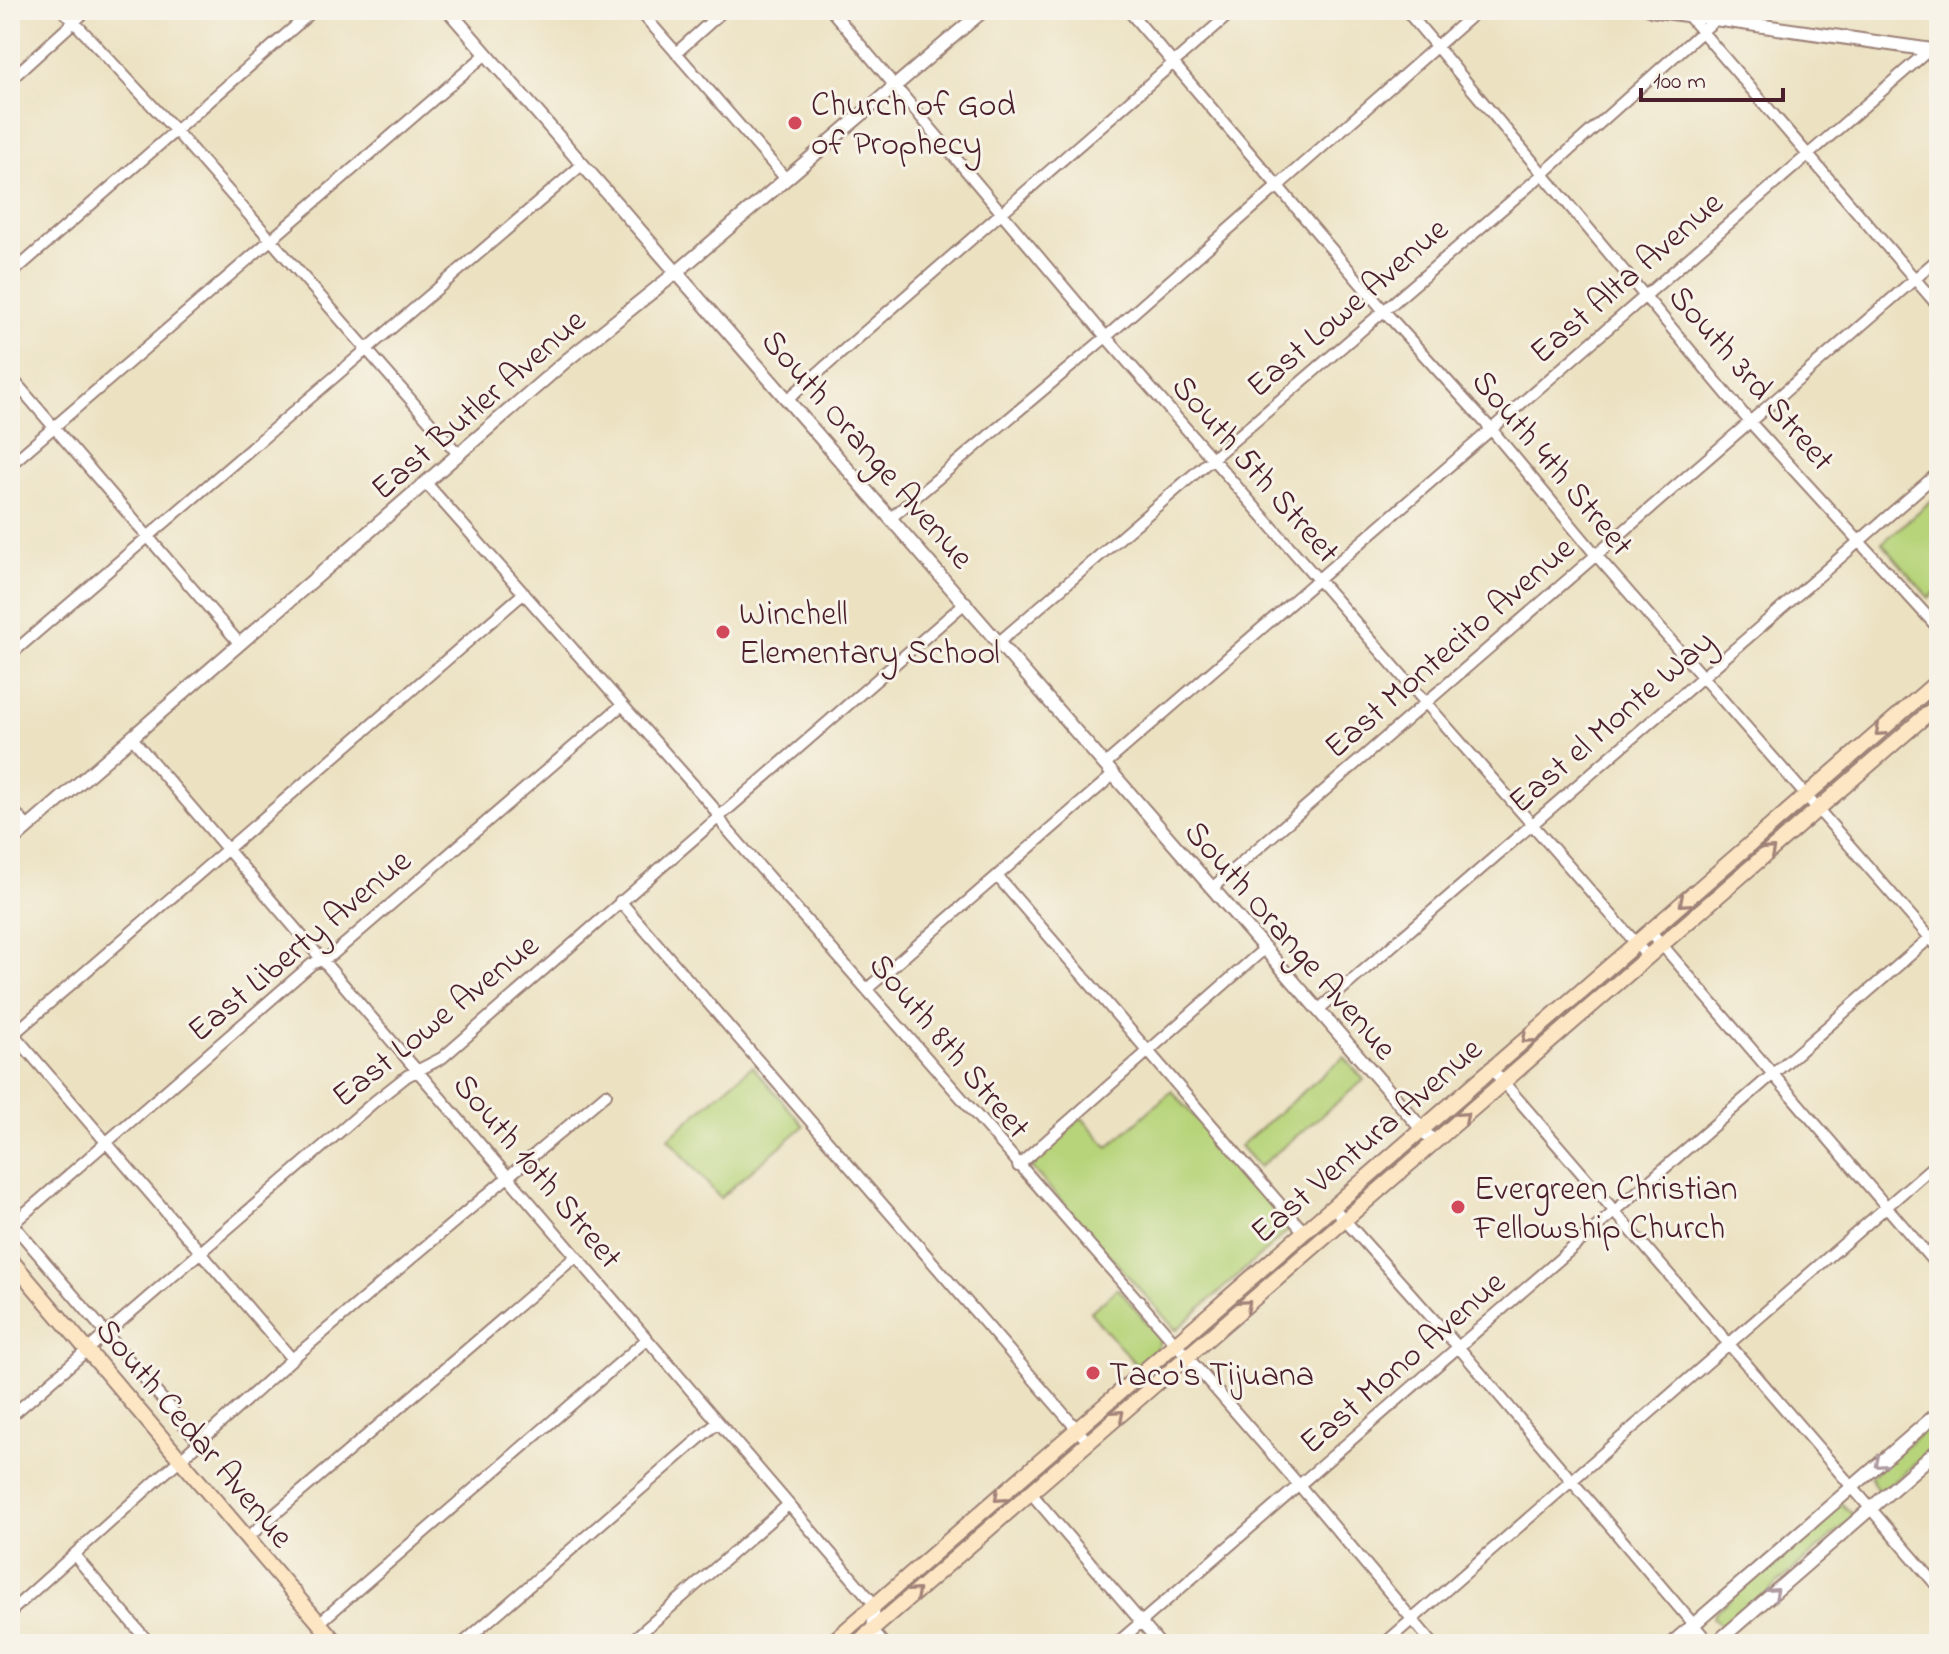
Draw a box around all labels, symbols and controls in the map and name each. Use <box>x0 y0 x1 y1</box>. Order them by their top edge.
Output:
scale bar <box>1641 52 1783 102</box>
text: 100 m <box>1653 65 1706 100</box>
place label: Church of God of Prophecy <box>811 82 1016 171</box>
marker: Church of God of Prophecy <box>786 114 804 132</box>
street label: East Alta Avenue <box>1520 180 1736 378</box>
street label: East Lowe Avenue <box>1236 206 1462 411</box>
street label: South 3rd Street <box>1655 275 1845 484</box>
street label: East Butler Avenue <box>361 298 599 514</box>
street label: South Orange Avenue <box>748 320 985 582</box>
street label: South 4th Street <box>1458 360 1644 569</box>
street label: South 5th Street <box>1158 365 1350 576</box>
street label: East Montecito Avenue <box>1314 525 1588 772</box>
place label: Winchell Elementary School <box>739 591 1000 680</box>
street label: East el Monte Way <box>1498 619 1727 827</box>
marker: Winchell Elementary School <box>714 623 732 641</box>
one-way arrow <box>1875 722 1890 736</box>
street label: South Orange Avenue <box>1171 811 1408 1073</box>
street label: East Liberty Avenue <box>178 838 424 1056</box>
one-way arrow <box>1761 846 1776 861</box>
one-way arrow <box>1679 893 1694 907</box>
street label: East Lowe Avenue <box>322 922 552 1122</box>
street label: South 8th Street <box>855 944 1041 1152</box>
street label: East Ventura Avenue <box>1240 1026 1496 1257</box>
one-way arrow <box>1522 1028 1537 1043</box>
street label: South 10th Street <box>439 1064 633 1281</box>
one-way arrow <box>1454 1112 1469 1127</box>
place label: Evergreen Christian Fellowship Church <box>1473 1166 1738 1255</box>
marker: Evergreen Christian Fellowship Church <box>1449 1198 1467 1216</box>
street label: East Mono Avenue <box>1289 1260 1518 1468</box>
one-way arrow <box>1237 1301 1251 1315</box>
street label: South Cedar Avenue <box>82 1309 305 1561</box>
place label: Taco's Tijuana <box>1109 1352 1314 1402</box>
marker: Taco's Tijuana <box>1084 1364 1102 1382</box>
one-way arrow <box>1110 1411 1124 1425</box>
one-way arrow <box>1875 1453 1889 1468</box>
one-way arrow <box>993 1487 1008 1502</box>
one-way arrow <box>906 1588 921 1603</box>
one-way arrow <box>1764 1588 1779 1603</box>

